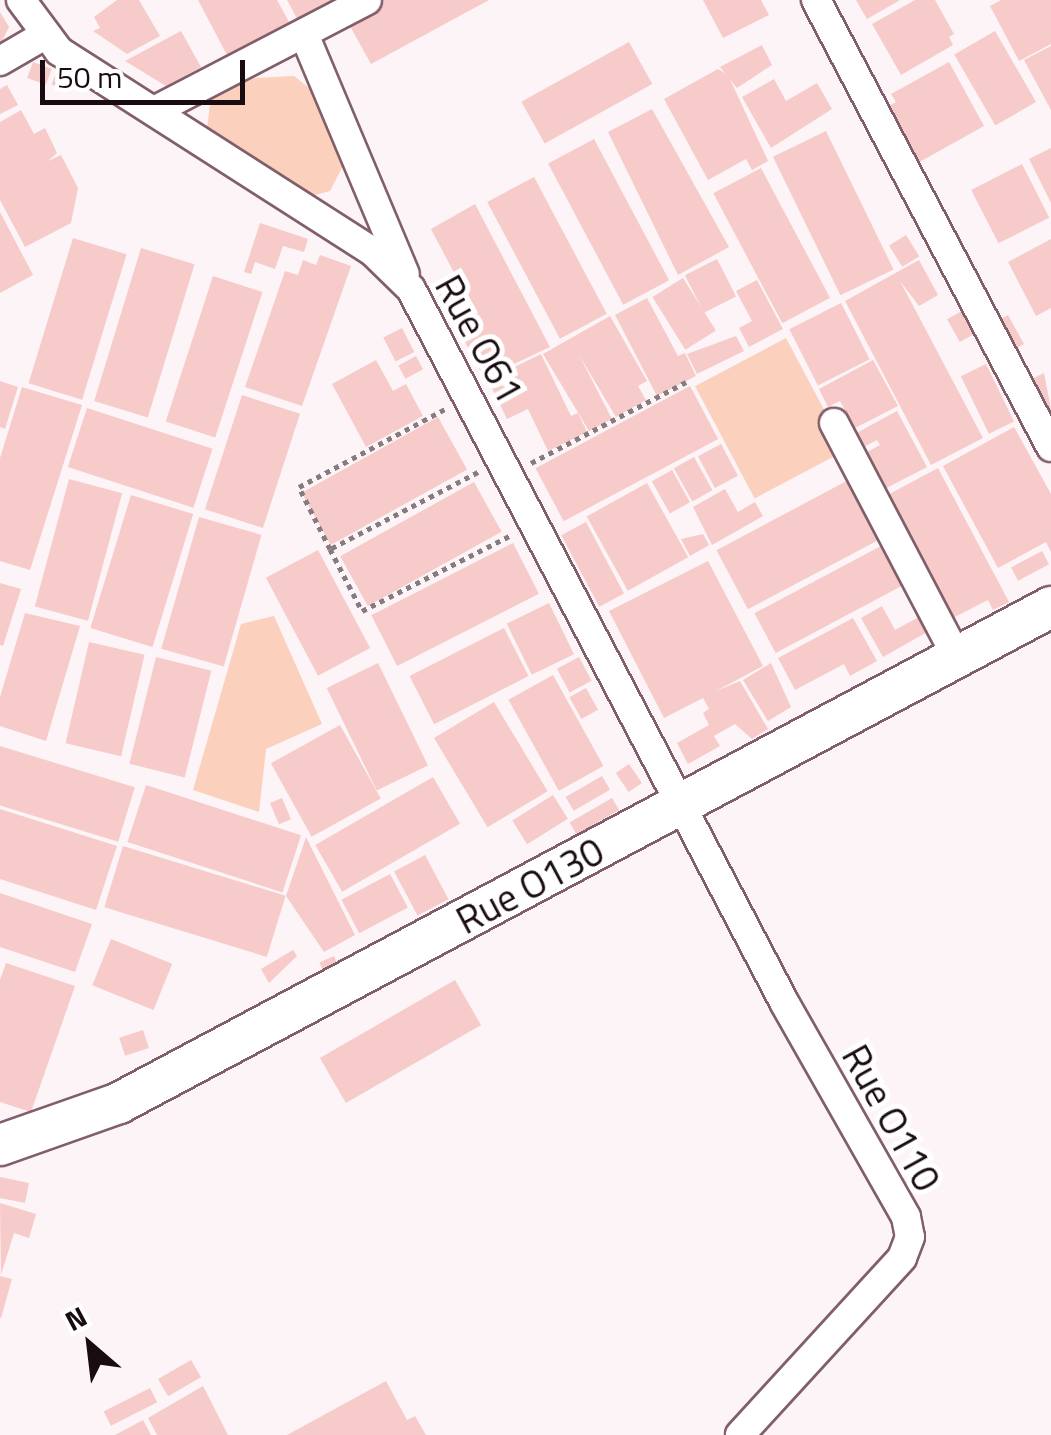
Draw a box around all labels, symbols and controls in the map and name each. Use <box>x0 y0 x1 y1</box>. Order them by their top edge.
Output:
scale bar <box>45 40 250 102</box>
text: 50 m <box>57 54 122 100</box>
street label: Rue O61 <box>425 267 533 411</box>
street label: Rue O130 <box>449 828 611 944</box>
street label: Rue O110 <box>832 1037 950 1199</box>
north arrow <box>40 1295 140 1395</box>
text: N <box>57 1295 94 1342</box>

